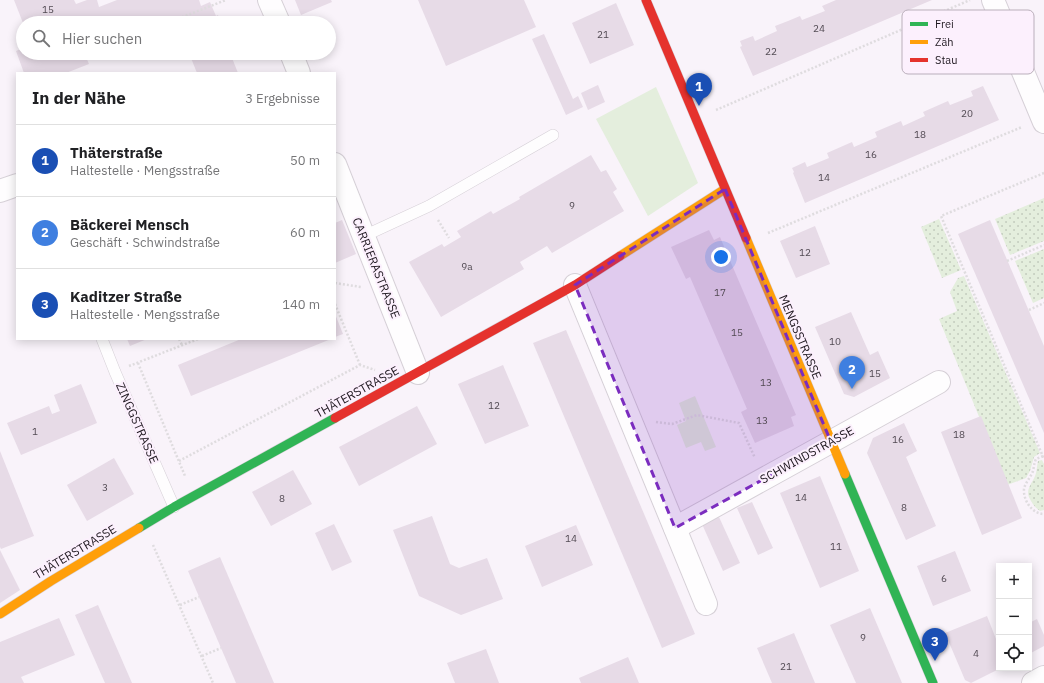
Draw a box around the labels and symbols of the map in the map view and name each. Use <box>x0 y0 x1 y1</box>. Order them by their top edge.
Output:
house number: 15 <box>42 3 54 16</box>
legend <box>902 10 1034 74</box>
text: Frei <box>935 17 954 31</box>
house number: 24 <box>813 22 825 35</box>
house number: 21 <box>597 28 609 41</box>
text: Zäh <box>935 35 954 49</box>
house number: 22 <box>765 45 777 58</box>
text: Stau <box>935 53 957 67</box>
pin: 1 <box>686 73 712 106</box>
house number: 20 <box>961 107 973 120</box>
house number: 18 <box>914 128 926 141</box>
house number: 16 <box>865 148 877 161</box>
house number: 14 <box>818 171 830 184</box>
house number: 9 <box>569 199 575 212</box>
street label: CARRIERASTRASSE <box>349 215 404 320</box>
house number: 12 <box>799 246 811 259</box>
your location <box>711 247 731 267</box>
house number: 9a <box>461 260 473 273</box>
house number: 17 <box>714 286 726 299</box>
street label: MENGSSTRASSE <box>776 292 825 381</box>
house number: 15 <box>731 326 743 339</box>
house number: 10 <box>829 335 841 348</box>
pin: 2 <box>839 356 865 389</box>
street label: THÄTERSTRASSE <box>312 362 401 421</box>
house number: 15 <box>869 367 881 380</box>
house number: 13 <box>760 376 772 389</box>
street label: ZINGGSTRASSE <box>113 380 162 465</box>
house number: 12 <box>488 399 500 412</box>
house number: 13 <box>756 414 768 427</box>
street label: SCHWINDSTRASSE <box>757 423 856 487</box>
house number: 1 <box>32 425 38 438</box>
house number: 18 <box>953 428 965 441</box>
house number: 16 <box>892 433 904 446</box>
house number: 3 <box>102 481 108 494</box>
house number: 14 <box>795 491 807 504</box>
house number: 8 <box>279 492 285 505</box>
house number: 8 <box>901 501 907 514</box>
street label: THÄTERSTRASSE <box>31 521 119 582</box>
house number: 14 <box>565 532 577 545</box>
house number: 11 <box>830 540 842 553</box>
house number: 6 <box>941 572 947 585</box>
pin: 3 <box>922 628 948 661</box>
house number: 9 <box>860 631 866 644</box>
house number: 4 <box>973 647 979 660</box>
house number: 21 <box>780 660 792 673</box>

